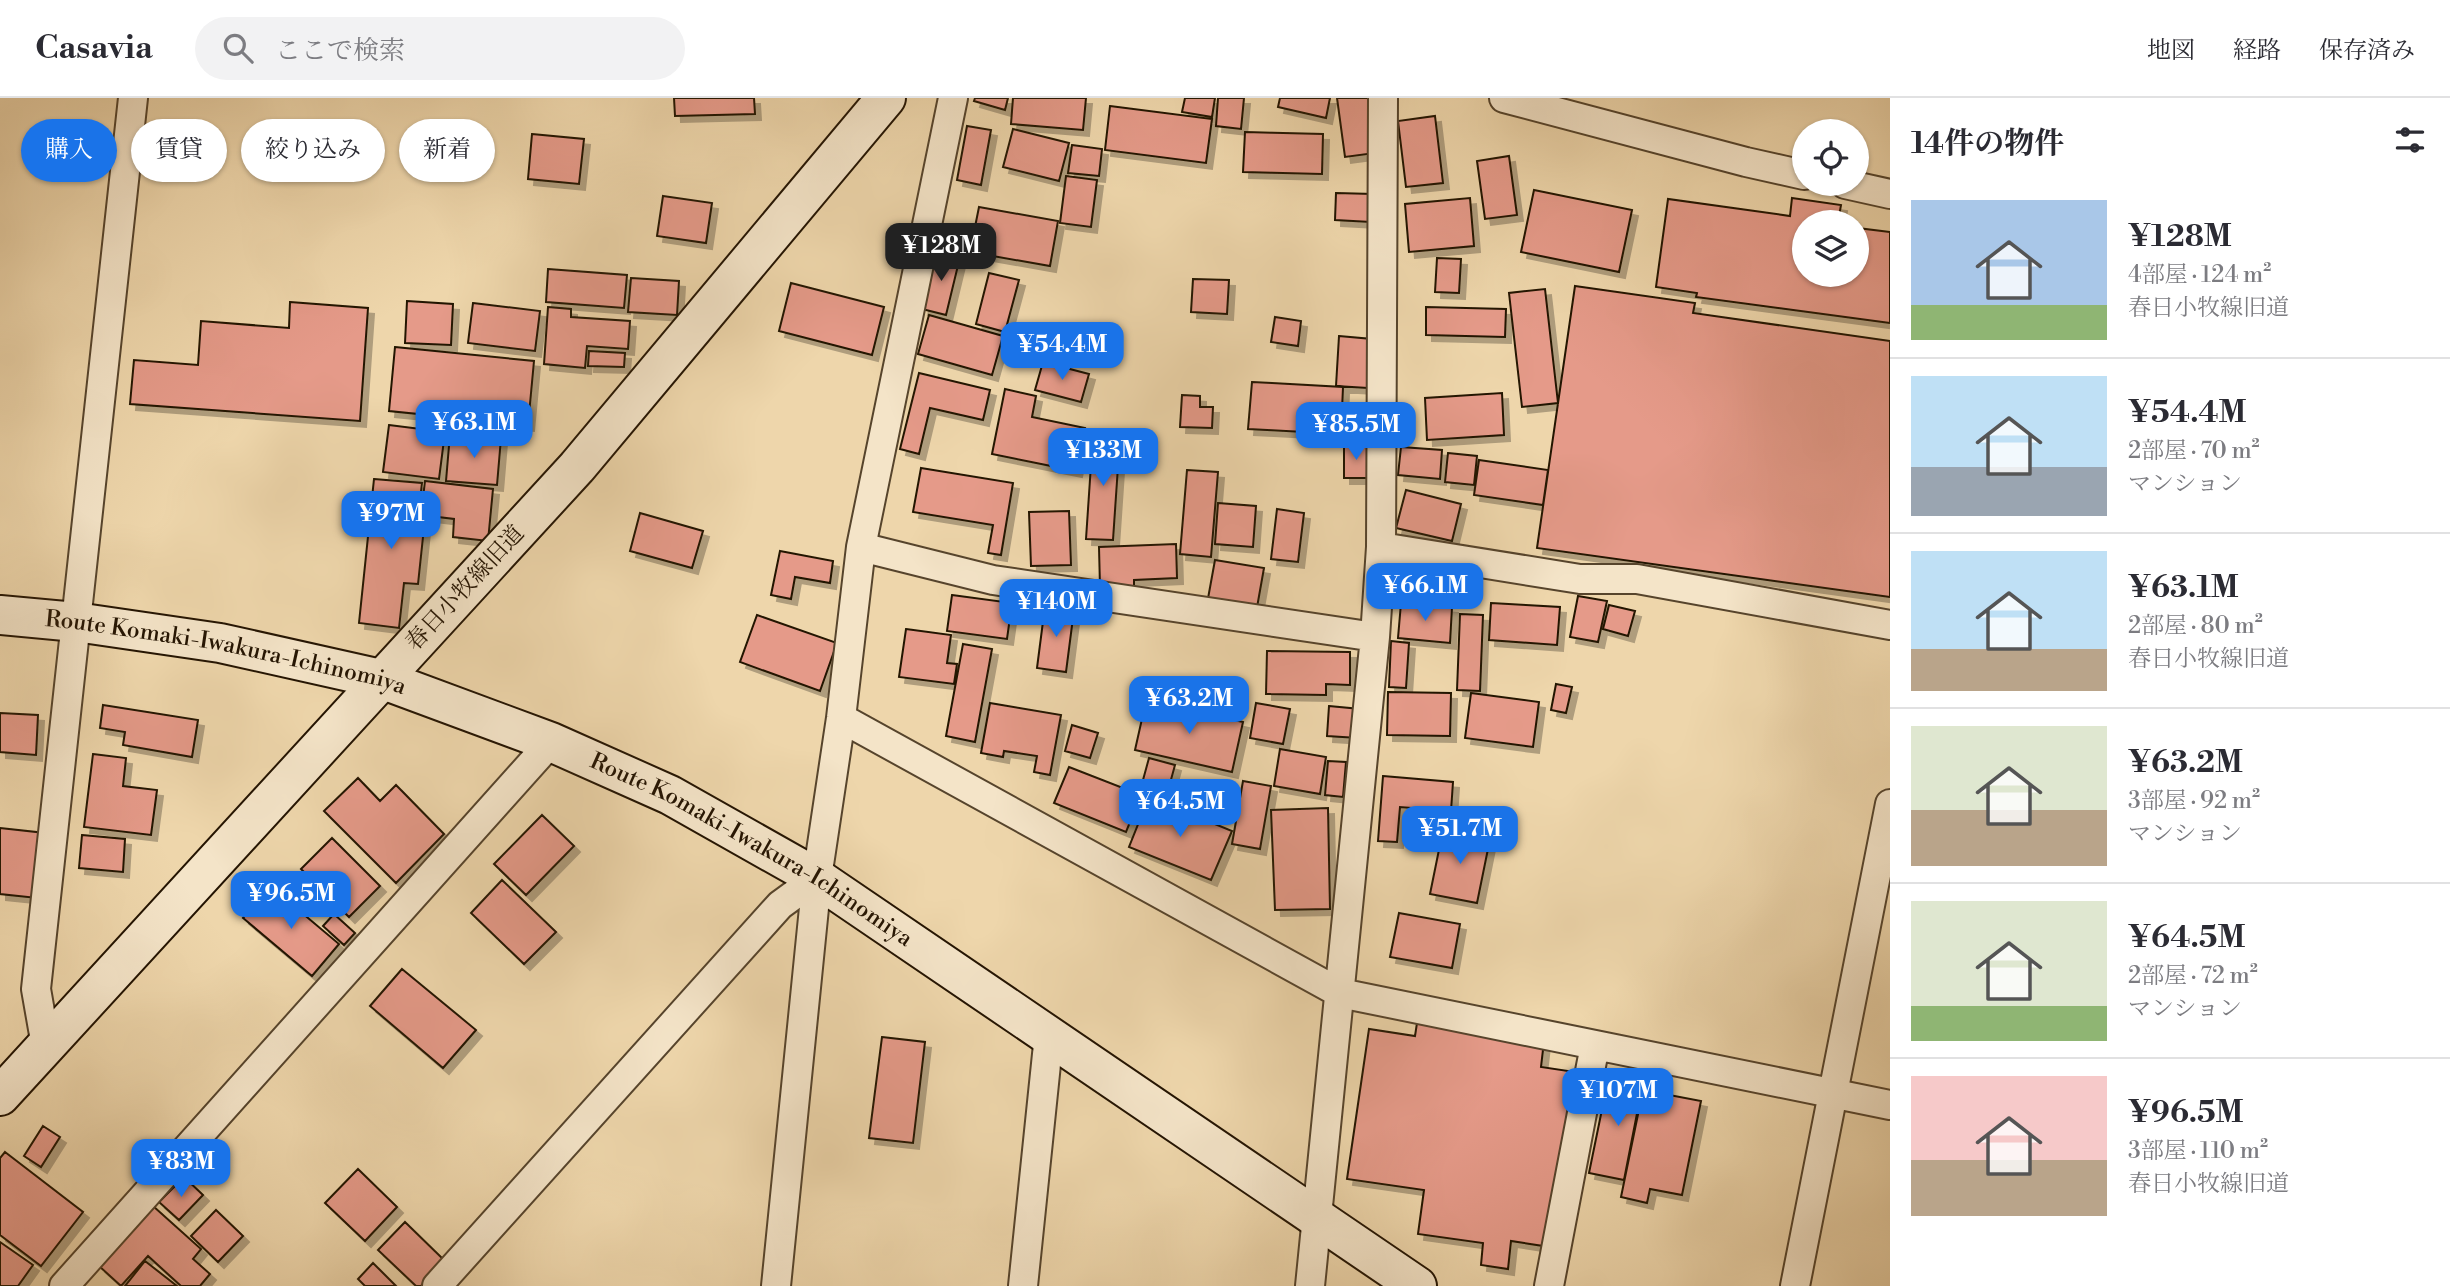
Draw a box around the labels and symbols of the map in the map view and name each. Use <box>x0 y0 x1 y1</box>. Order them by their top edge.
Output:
pin: ¥128M <box>892 223 990 283</box>
pin: ¥54.4M <box>1005 322 1119 382</box>
pin: ¥63.1M <box>417 400 531 460</box>
pin: ¥85.5M <box>1299 402 1413 462</box>
pin: ¥133M <box>1054 428 1152 488</box>
pin: ¥97M <box>350 491 432 551</box>
street label: 春日小牧線旧道 <box>400 520 530 656</box>
pin: ¥66.1M <box>1368 564 1482 623</box>
pin: ¥140M <box>1007 580 1105 639</box>
street label: Route Komaki-Iwakura-Ichinomiya <box>44 605 411 701</box>
pin: ¥63.2M <box>1132 676 1246 736</box>
street label: Route Komaki-Iwakura-Ichinomiya <box>586 747 918 953</box>
pin: ¥64.5M <box>1123 780 1237 839</box>
pin: ¥51.7M <box>1403 806 1517 866</box>
pin: ¥96.5M <box>234 872 348 931</box>
pin: ¥107M <box>1569 1068 1667 1128</box>
pin: ¥83M <box>140 1140 222 1199</box>

